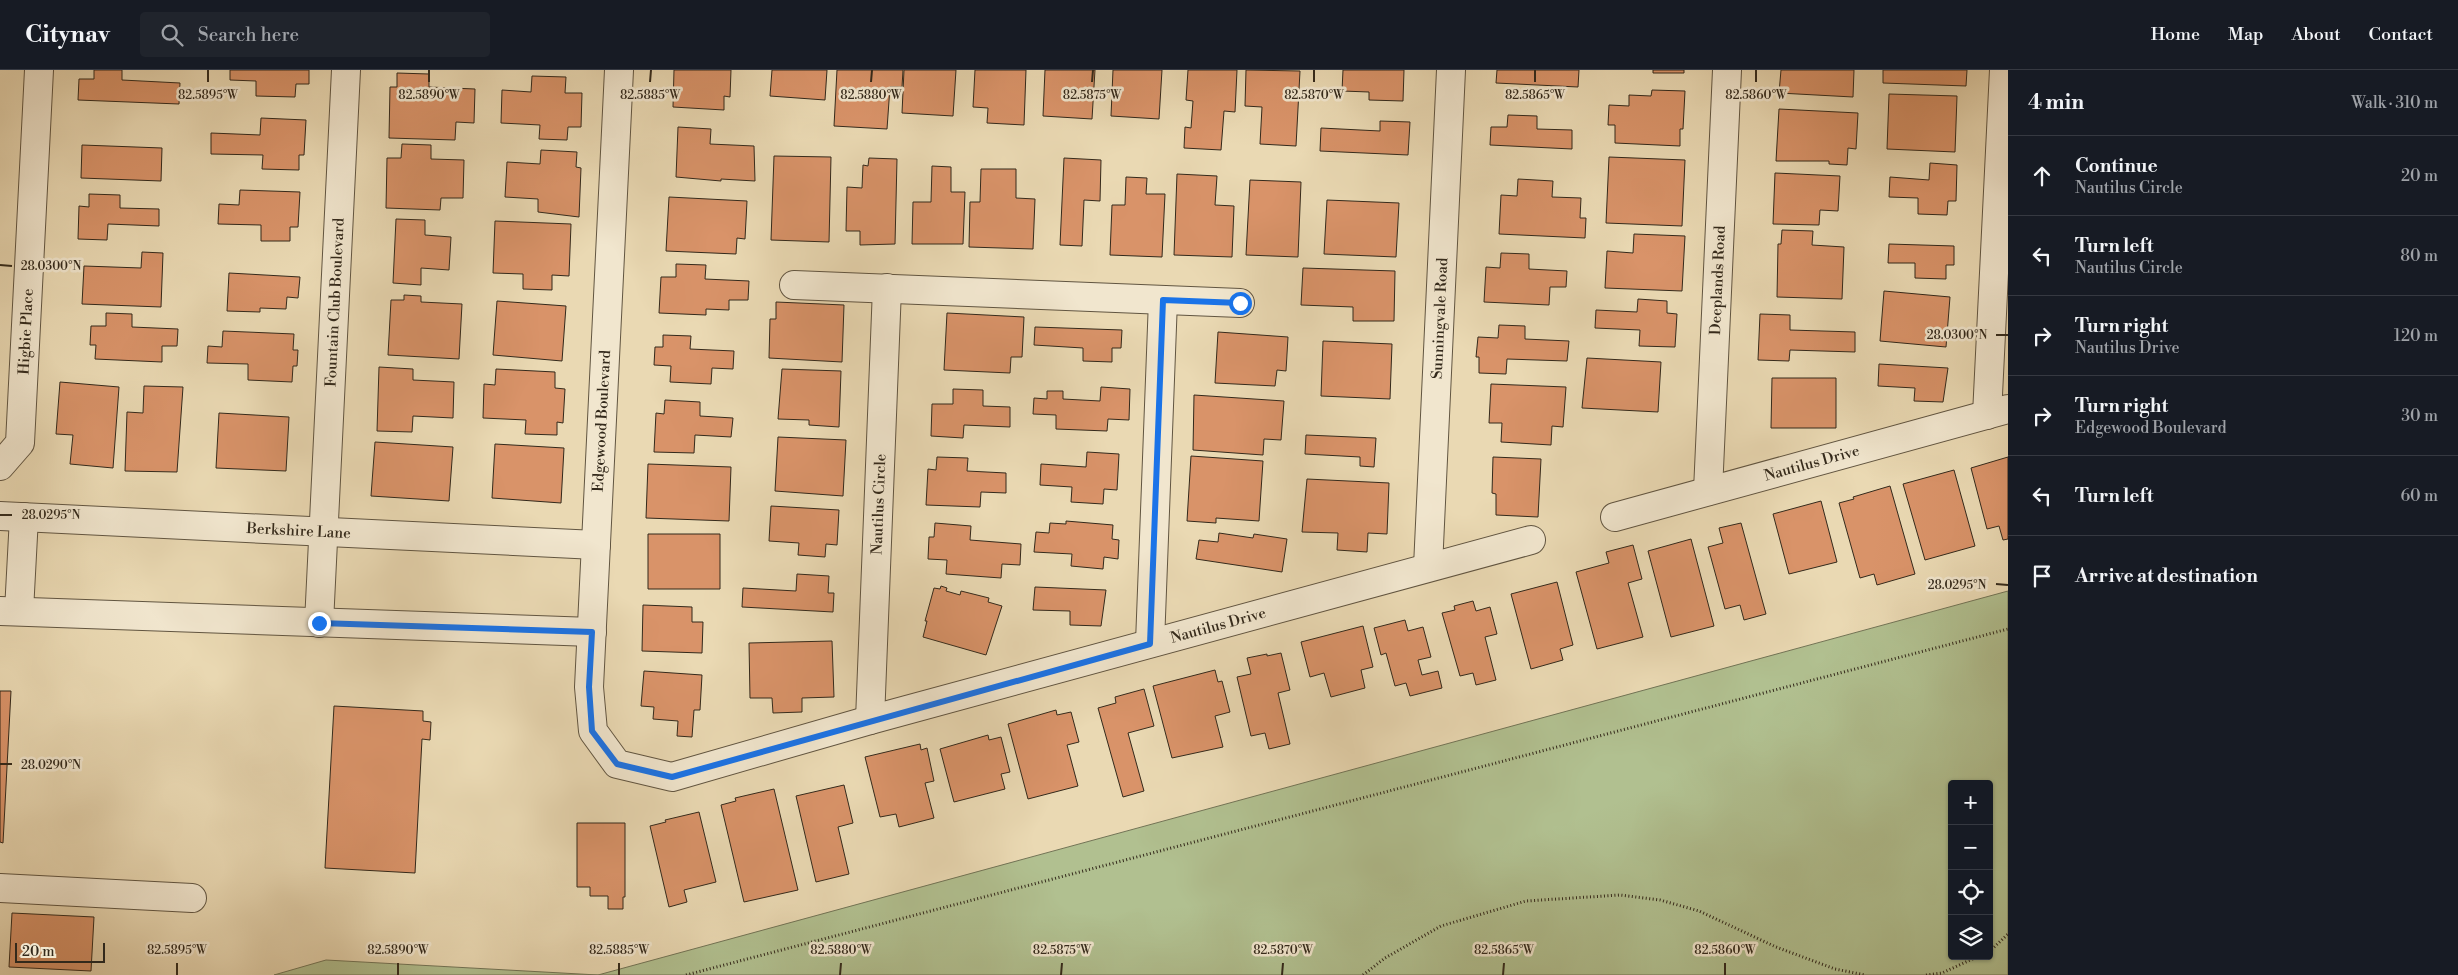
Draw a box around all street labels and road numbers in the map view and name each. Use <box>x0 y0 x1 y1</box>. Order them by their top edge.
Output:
street label: Fountain Club Boulevard <box>321 217 348 387</box>
street label: Deeplands Road <box>1706 225 1729 335</box>
street label: Sunningvale Road <box>1427 257 1452 380</box>
street label: Higbie Place <box>14 288 37 375</box>
street label: Edgewood Boulevard <box>589 349 615 492</box>
street label: Nautilus Drive <box>1762 441 1862 485</box>
street label: Nautilus Circle <box>867 453 890 555</box>
street label: Berkshire Lane <box>245 518 351 543</box>
street label: Nautilus Drive <box>1168 603 1268 647</box>

